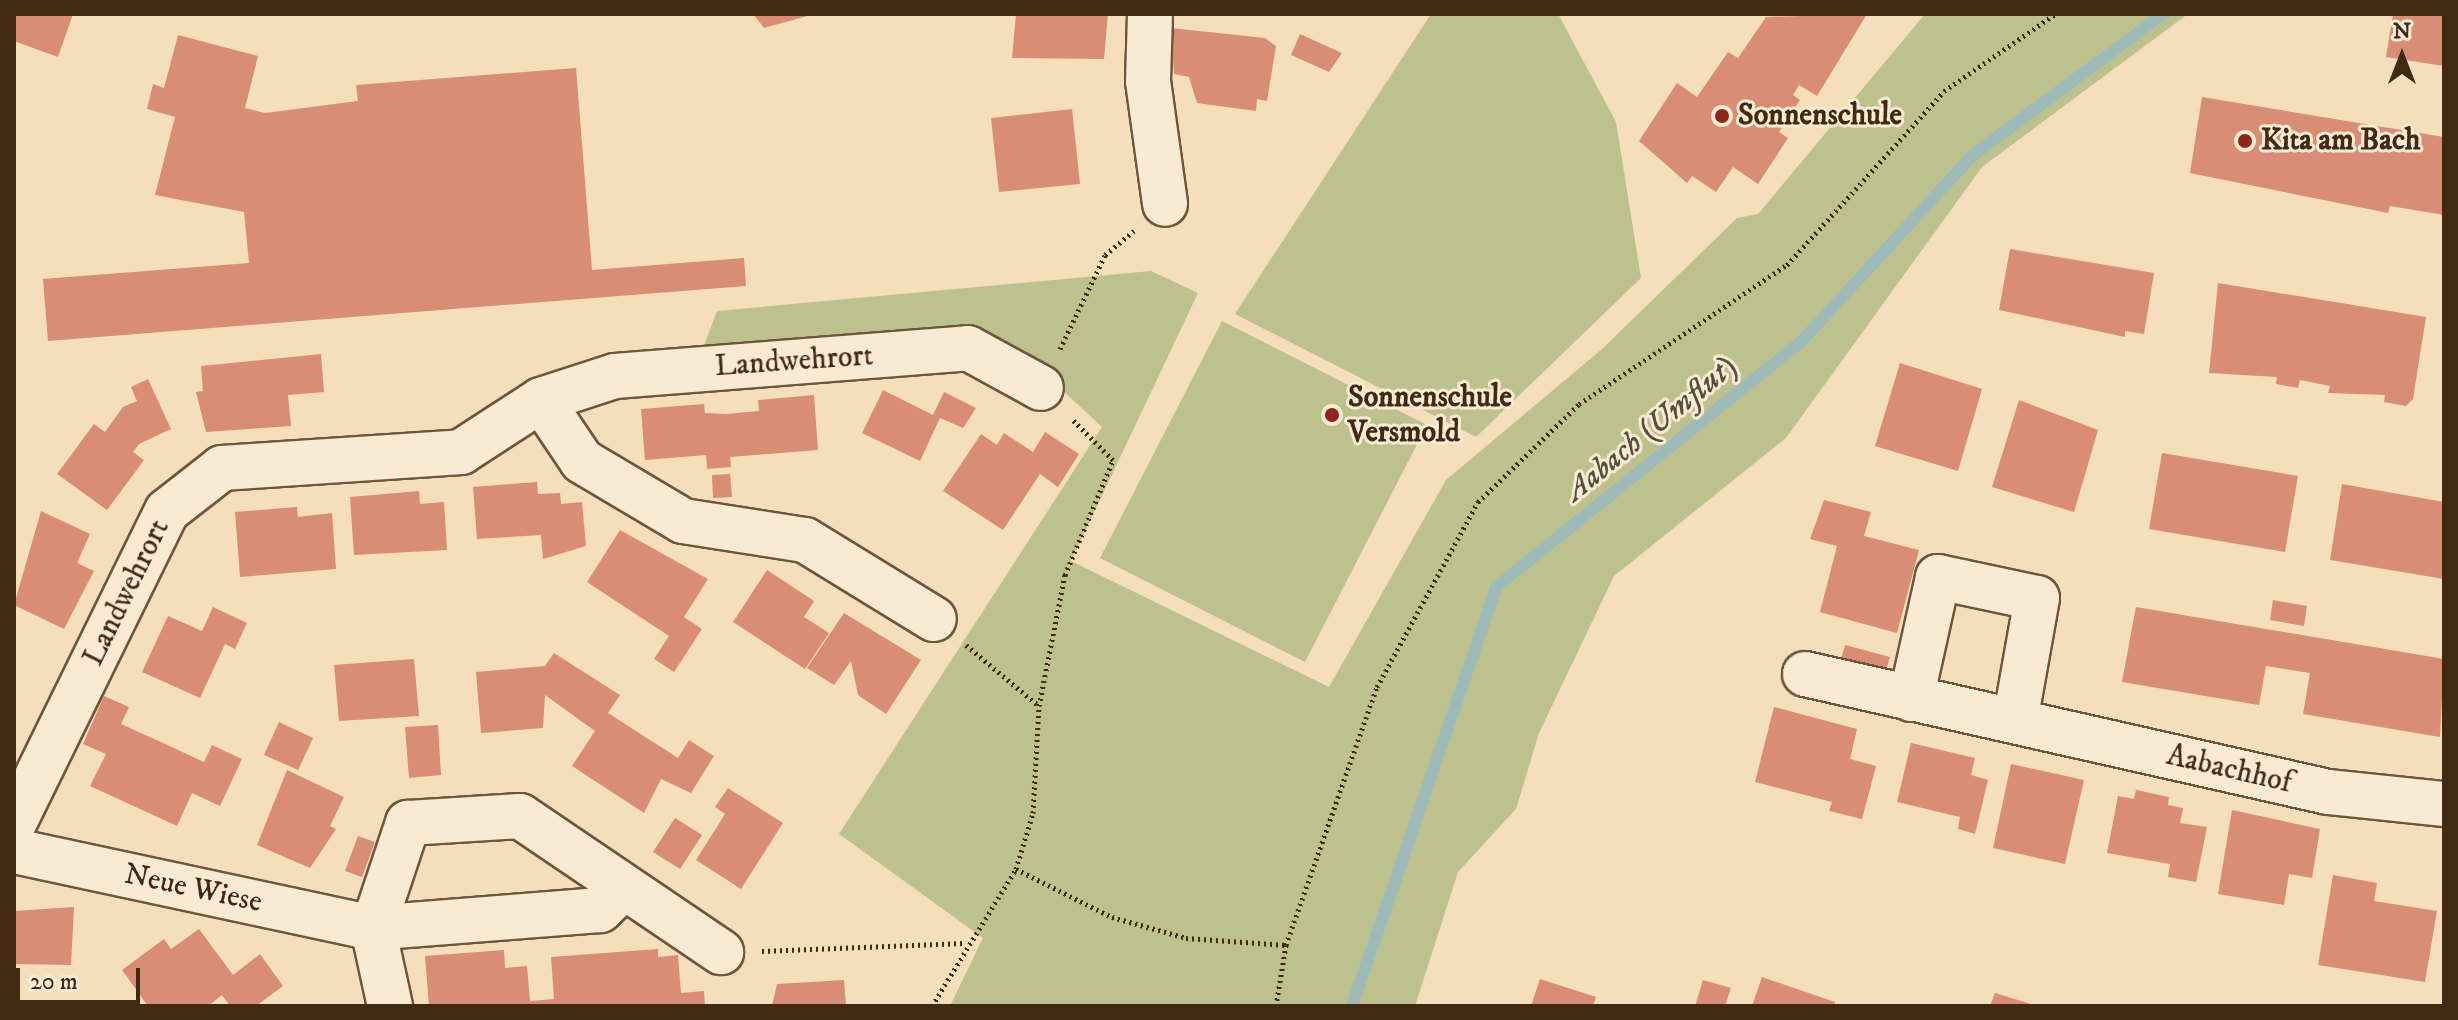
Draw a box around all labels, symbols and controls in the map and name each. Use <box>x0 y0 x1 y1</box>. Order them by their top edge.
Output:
north arrow <box>2362 16 2442 96</box>
text: N <box>2393 18 2411 45</box>
place label: Sonnenschule <box>1738 98 1902 134</box>
marker: Sonnenschule <box>1713 107 1731 125</box>
place label: Kita am Bach <box>2261 123 2421 159</box>
marker: Kita am Bach <box>2236 132 2254 150</box>
street label: Landwehrort <box>714 339 874 385</box>
water label: Aabach (Umflut) <box>1558 348 1744 510</box>
place label: Sonnenschule Versmold <box>1348 380 1512 450</box>
marker: Sonnenschule Versmold <box>1323 406 1341 424</box>
street label: Landwehrort <box>76 514 178 672</box>
street label: Aabachhof <box>2163 738 2295 802</box>
street label: Neue Wiese <box>121 857 265 921</box>
scale bar <box>20 952 144 1002</box>
text: 20 m <box>30 967 78 997</box>

